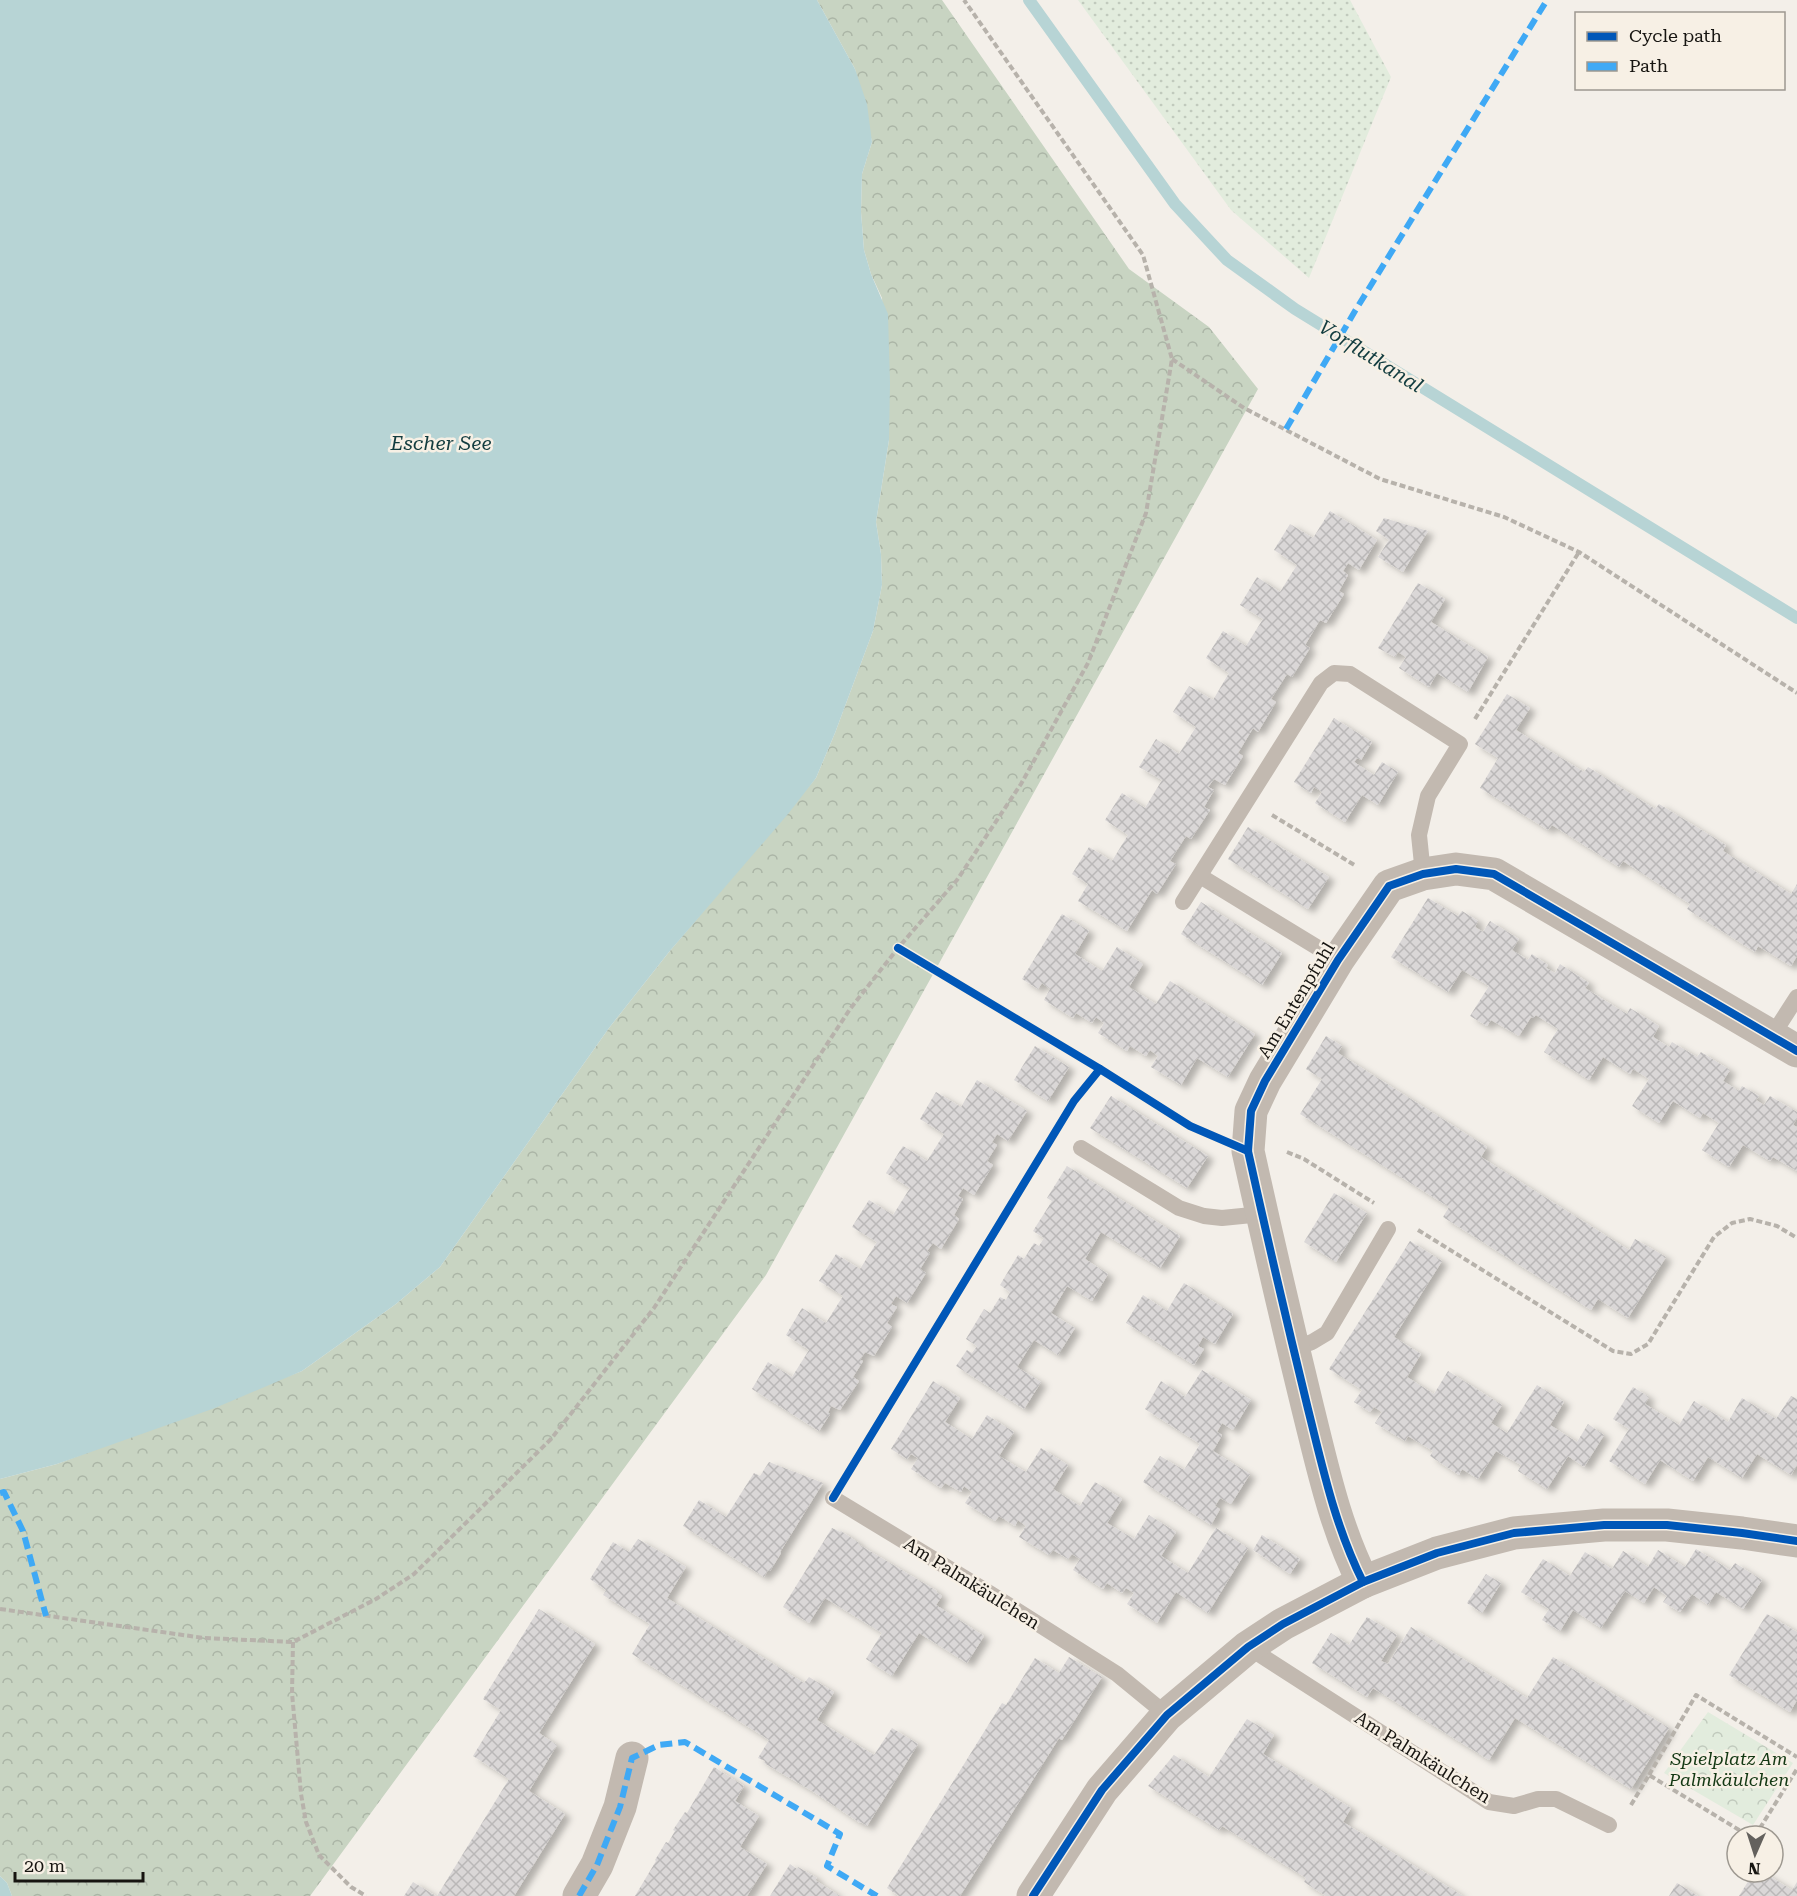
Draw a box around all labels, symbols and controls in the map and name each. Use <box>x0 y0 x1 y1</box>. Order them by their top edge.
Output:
legend <box>1575 12 1785 90</box>
text: Cycle path <box>1629 25 1722 46</box>
text: Path <box>1629 55 1668 76</box>
water label: Vorflutkanal <box>1315 315 1427 397</box>
water label: Escher See <box>390 431 492 455</box>
street label: Am Entenpfuhl <box>1253 938 1339 1062</box>
street label: Am Palmkäulchen <box>900 1533 1044 1634</box>
street label: Am Palmkäulchen <box>1351 1707 1495 1808</box>
park label: Spielplatz Am Palmkäulchen <box>1668 1748 1789 1790</box>
north arrow <box>1725 1824 1785 1884</box>
scale bar <box>15 1845 142 1883</box>
text: 20 m <box>24 1855 65 1876</box>
text: N <box>1748 1859 1761 1878</box>

